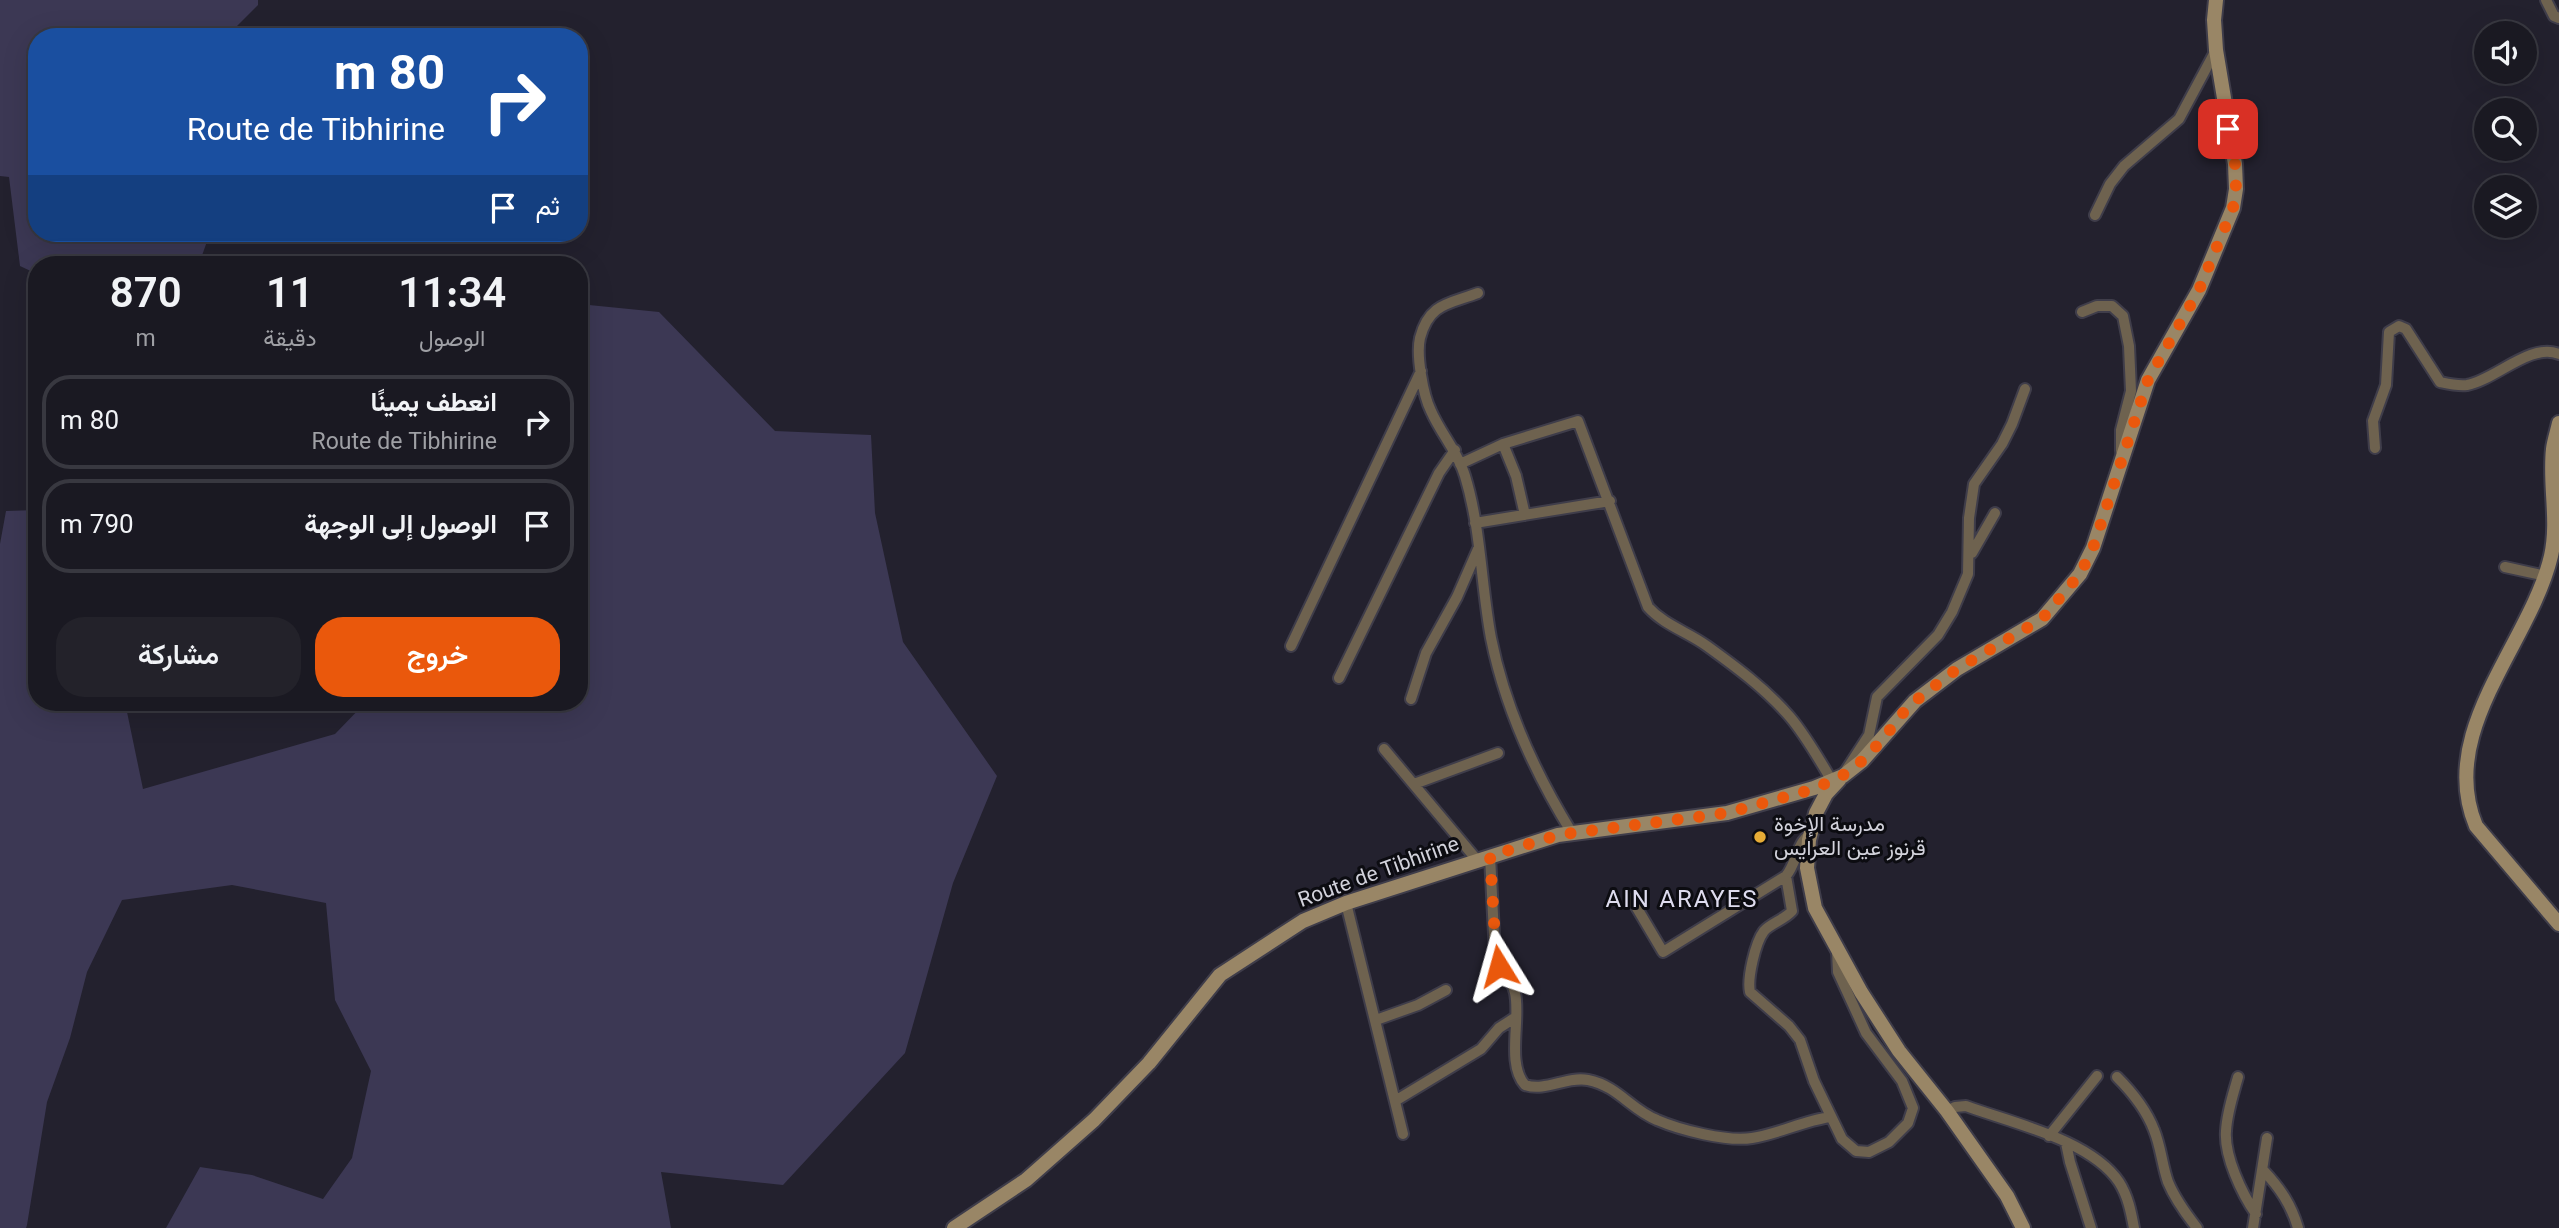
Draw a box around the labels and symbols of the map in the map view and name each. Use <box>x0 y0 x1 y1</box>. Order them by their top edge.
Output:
pin <box>2198 99 2258 159</box>
place label: مدرسة الإخوة قرنوز عين العرايس <box>1774 809 1926 866</box>
street label: Route de Tibhirine <box>1294 829 1464 917</box>
marker: مدرسة الإخوة قرنوز عين العرايس <box>1752 829 1768 845</box>
district label: AIN ARAYES <box>1605 882 1759 920</box>
position arrow <box>1462 929 1536 1003</box>

